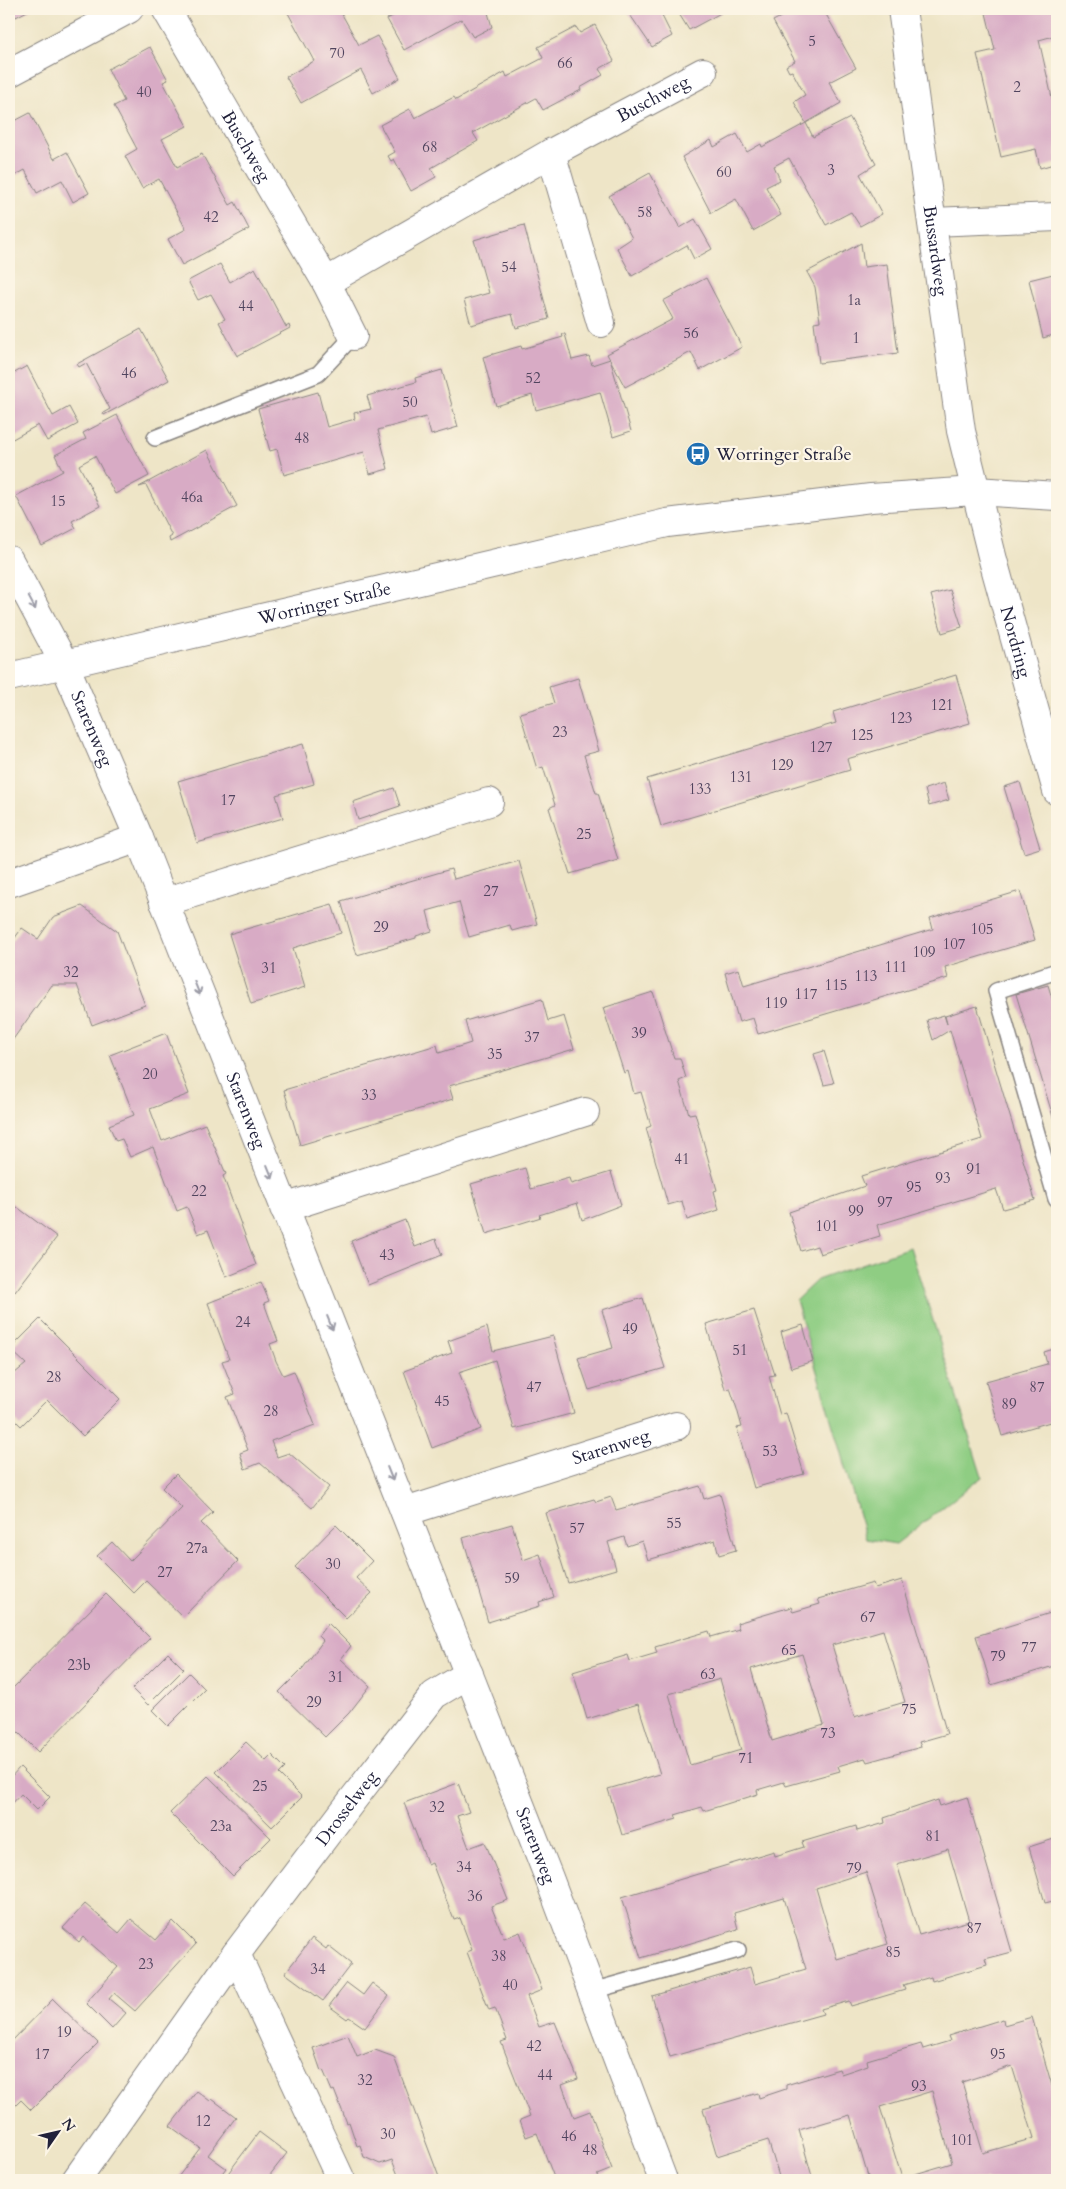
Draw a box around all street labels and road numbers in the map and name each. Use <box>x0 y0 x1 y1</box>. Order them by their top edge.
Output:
street label: Buschweg <box>613 69 695 129</box>
street label: Buschweg <box>215 106 277 188</box>
street label: Bussardweg <box>917 204 954 298</box>
street label: Worringer Straße <box>255 576 394 632</box>
street label: Nordring <box>993 603 1037 682</box>
street label: Starenweg <box>64 687 119 771</box>
street label: Starenweg <box>220 1069 273 1153</box>
street label: Starenweg <box>569 1423 654 1471</box>
street label: Drosselweg <box>310 1765 384 1851</box>
street label: Starenweg <box>509 1804 562 1888</box>

